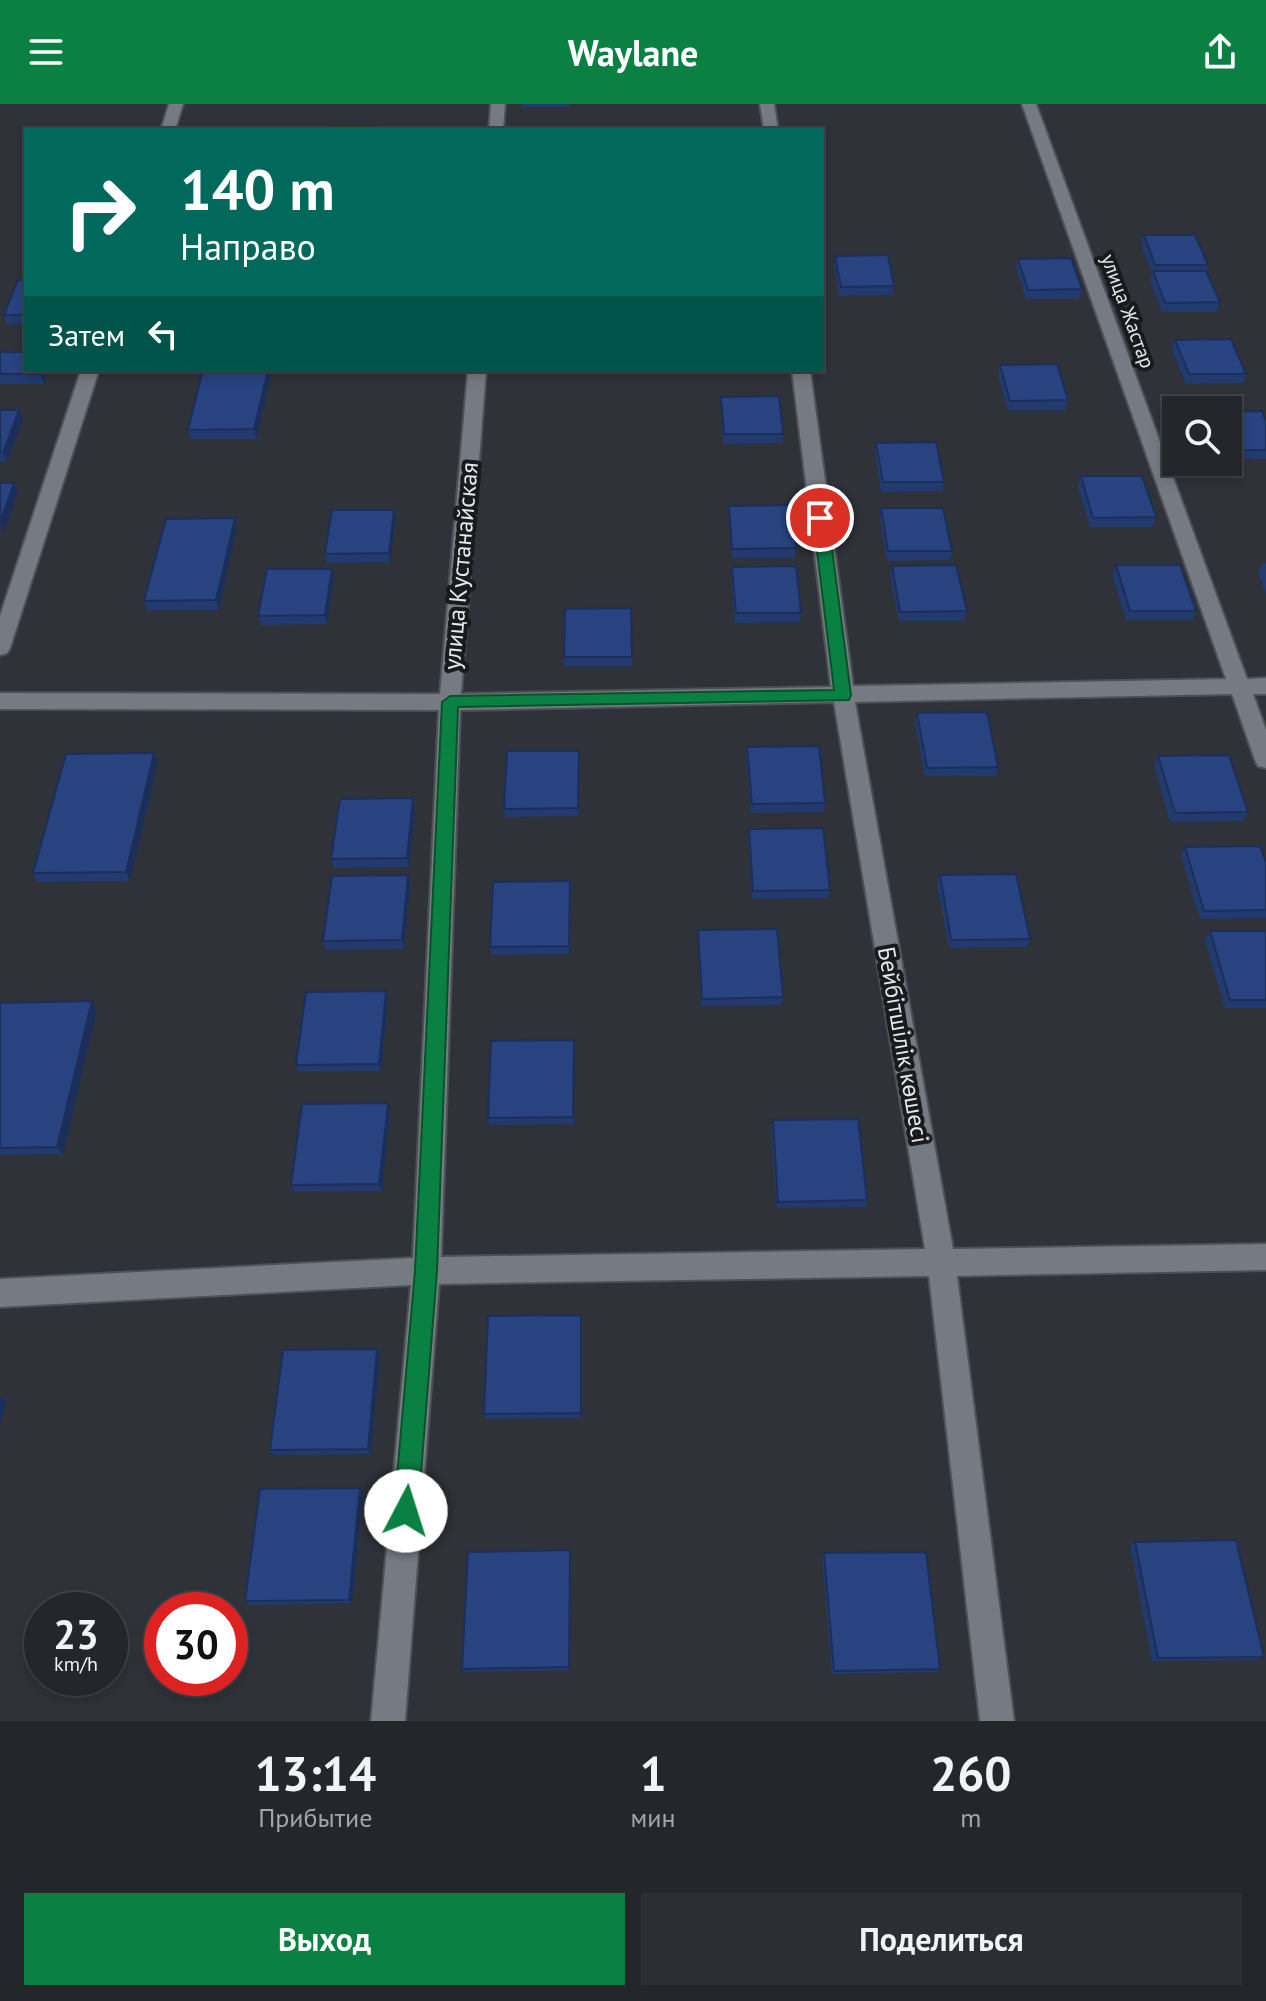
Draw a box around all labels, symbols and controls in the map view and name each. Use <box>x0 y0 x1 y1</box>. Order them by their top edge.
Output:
text: Waylane <box>568 29 698 76</box>
icon: menu <box>24 30 68 74</box>
icon: share <box>1198 30 1242 74</box>
text: 140 m <box>180 153 335 225</box>
icon: right <box>48 160 152 264</box>
text: Направо <box>180 223 316 270</box>
street label: улица Жастар <box>1095 250 1161 372</box>
icon: left <box>141 312 185 356</box>
text: Затем <box>48 315 125 354</box>
map controls <box>1162 396 1242 476</box>
button: search <box>1162 396 1242 476</box>
street label: улица Кустанайская <box>436 461 485 671</box>
pin <box>786 484 854 552</box>
icon: arrive <box>798 496 842 540</box>
street label: Бейбітшілік көшесі <box>871 944 936 1145</box>
position arrow <box>364 1469 448 1553</box>
speed limit sign: 30 <box>144 1592 248 1696</box>
text: 23 <box>53 1608 99 1660</box>
text: km/h <box>54 1651 98 1677</box>
text: 13:14 <box>254 1742 376 1804</box>
text: 1 <box>639 1742 667 1804</box>
text: 260 <box>930 1742 1012 1804</box>
text: Прибытие <box>258 1801 372 1834</box>
text: мин <box>631 1801 676 1834</box>
text: m <box>960 1801 981 1834</box>
button: Выход <box>24 1893 625 1985</box>
button: Поделиться <box>641 1893 1242 1985</box>

